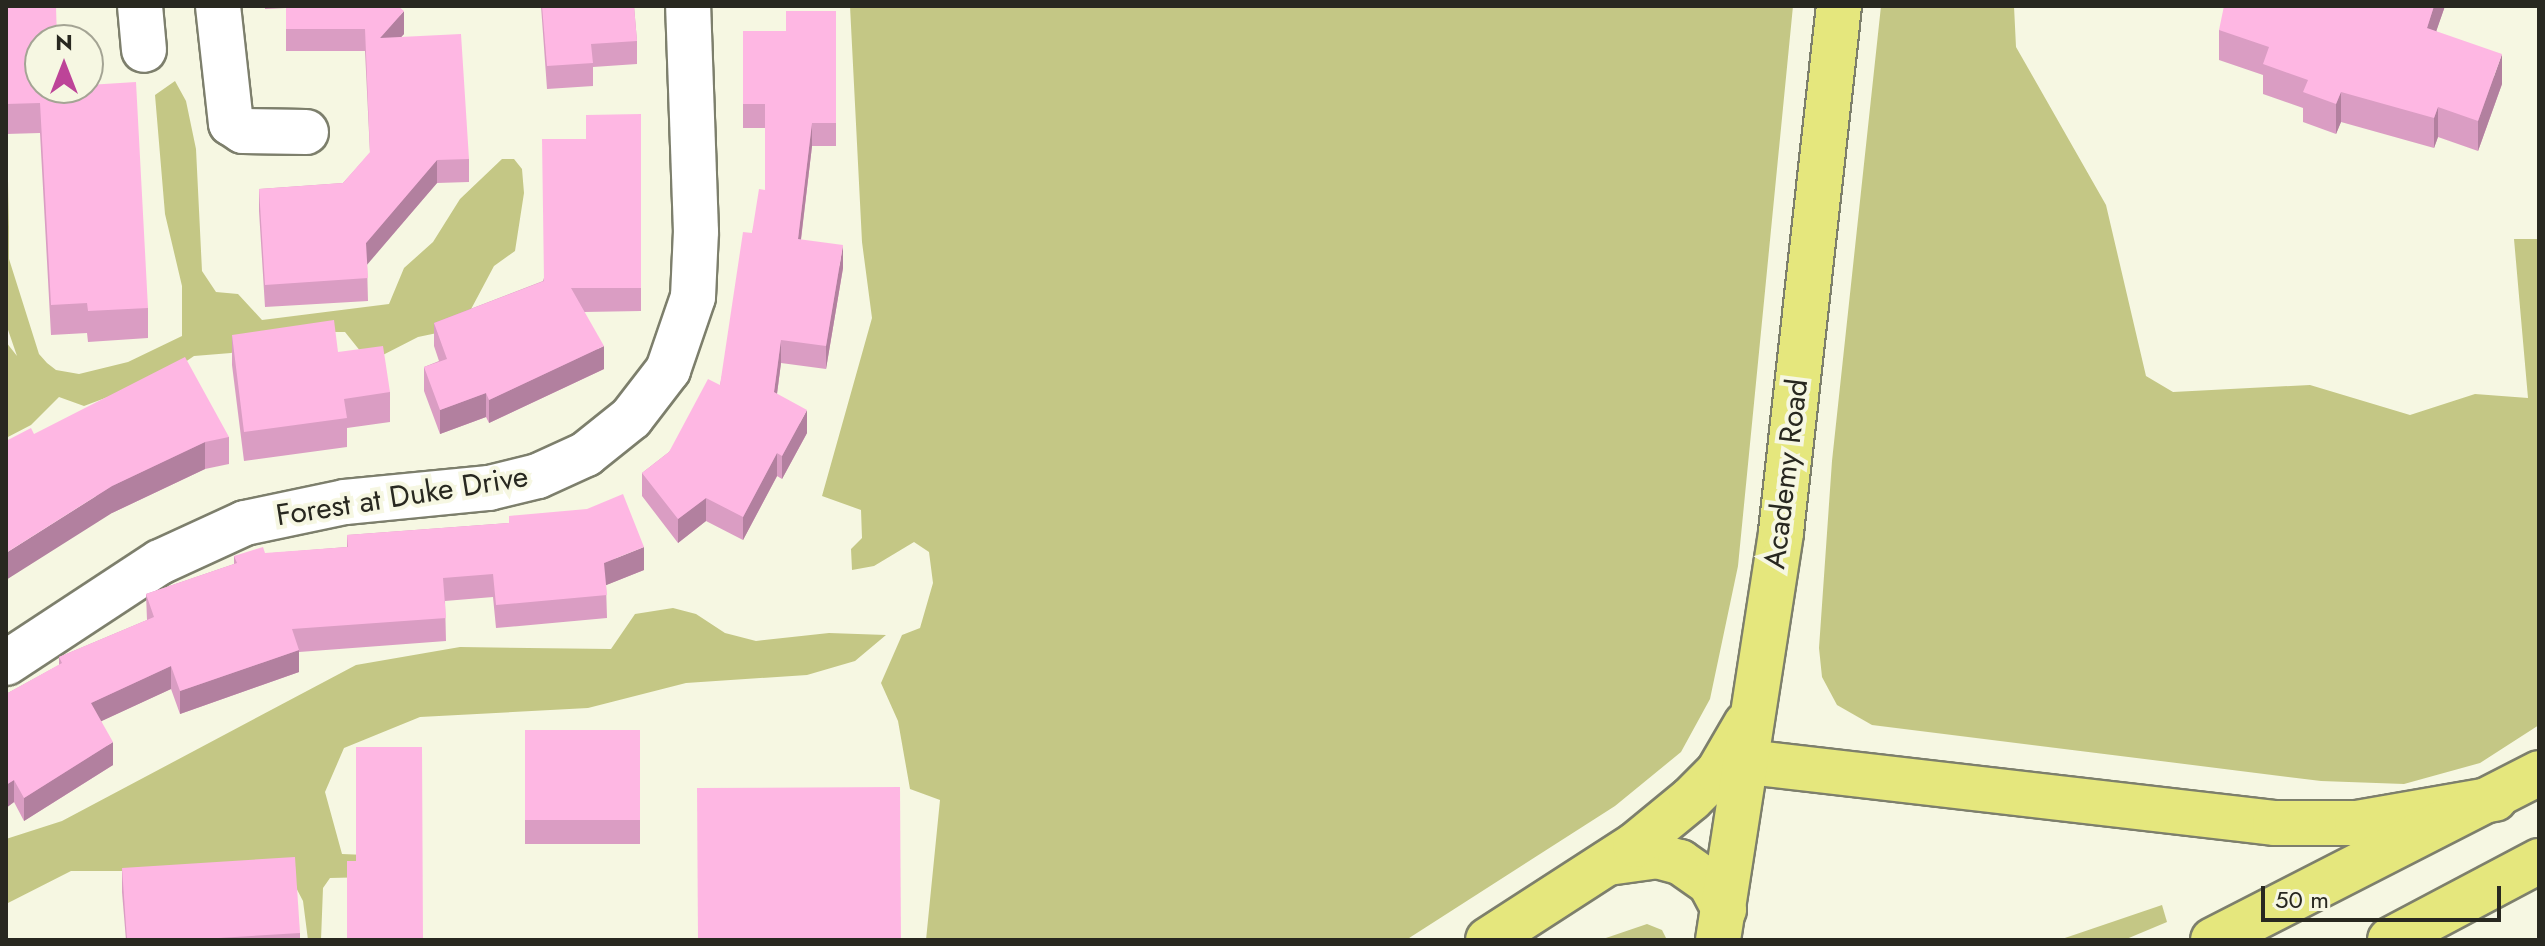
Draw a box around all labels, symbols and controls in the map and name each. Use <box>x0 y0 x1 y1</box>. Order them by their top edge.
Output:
north arrow <box>24 24 104 104</box>
text: N <box>55 26 73 58</box>
street label: Academy Road <box>1756 377 1816 571</box>
street label: Forest at Duke Drive <box>273 458 531 534</box>
scale bar <box>2265 870 2505 920</box>
text: 50 m <box>2275 882 2329 917</box>

